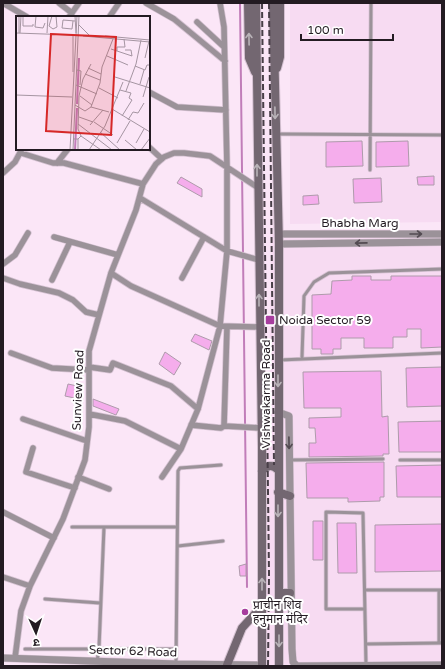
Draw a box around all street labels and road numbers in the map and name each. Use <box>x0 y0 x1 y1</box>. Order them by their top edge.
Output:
street label: Bhabha Marg <box>321 216 399 230</box>
street label: Vishwakarma Road <box>259 339 273 449</box>
street label: Sunview Road <box>70 349 86 431</box>
street label: Sector 62 Road <box>89 642 177 660</box>

